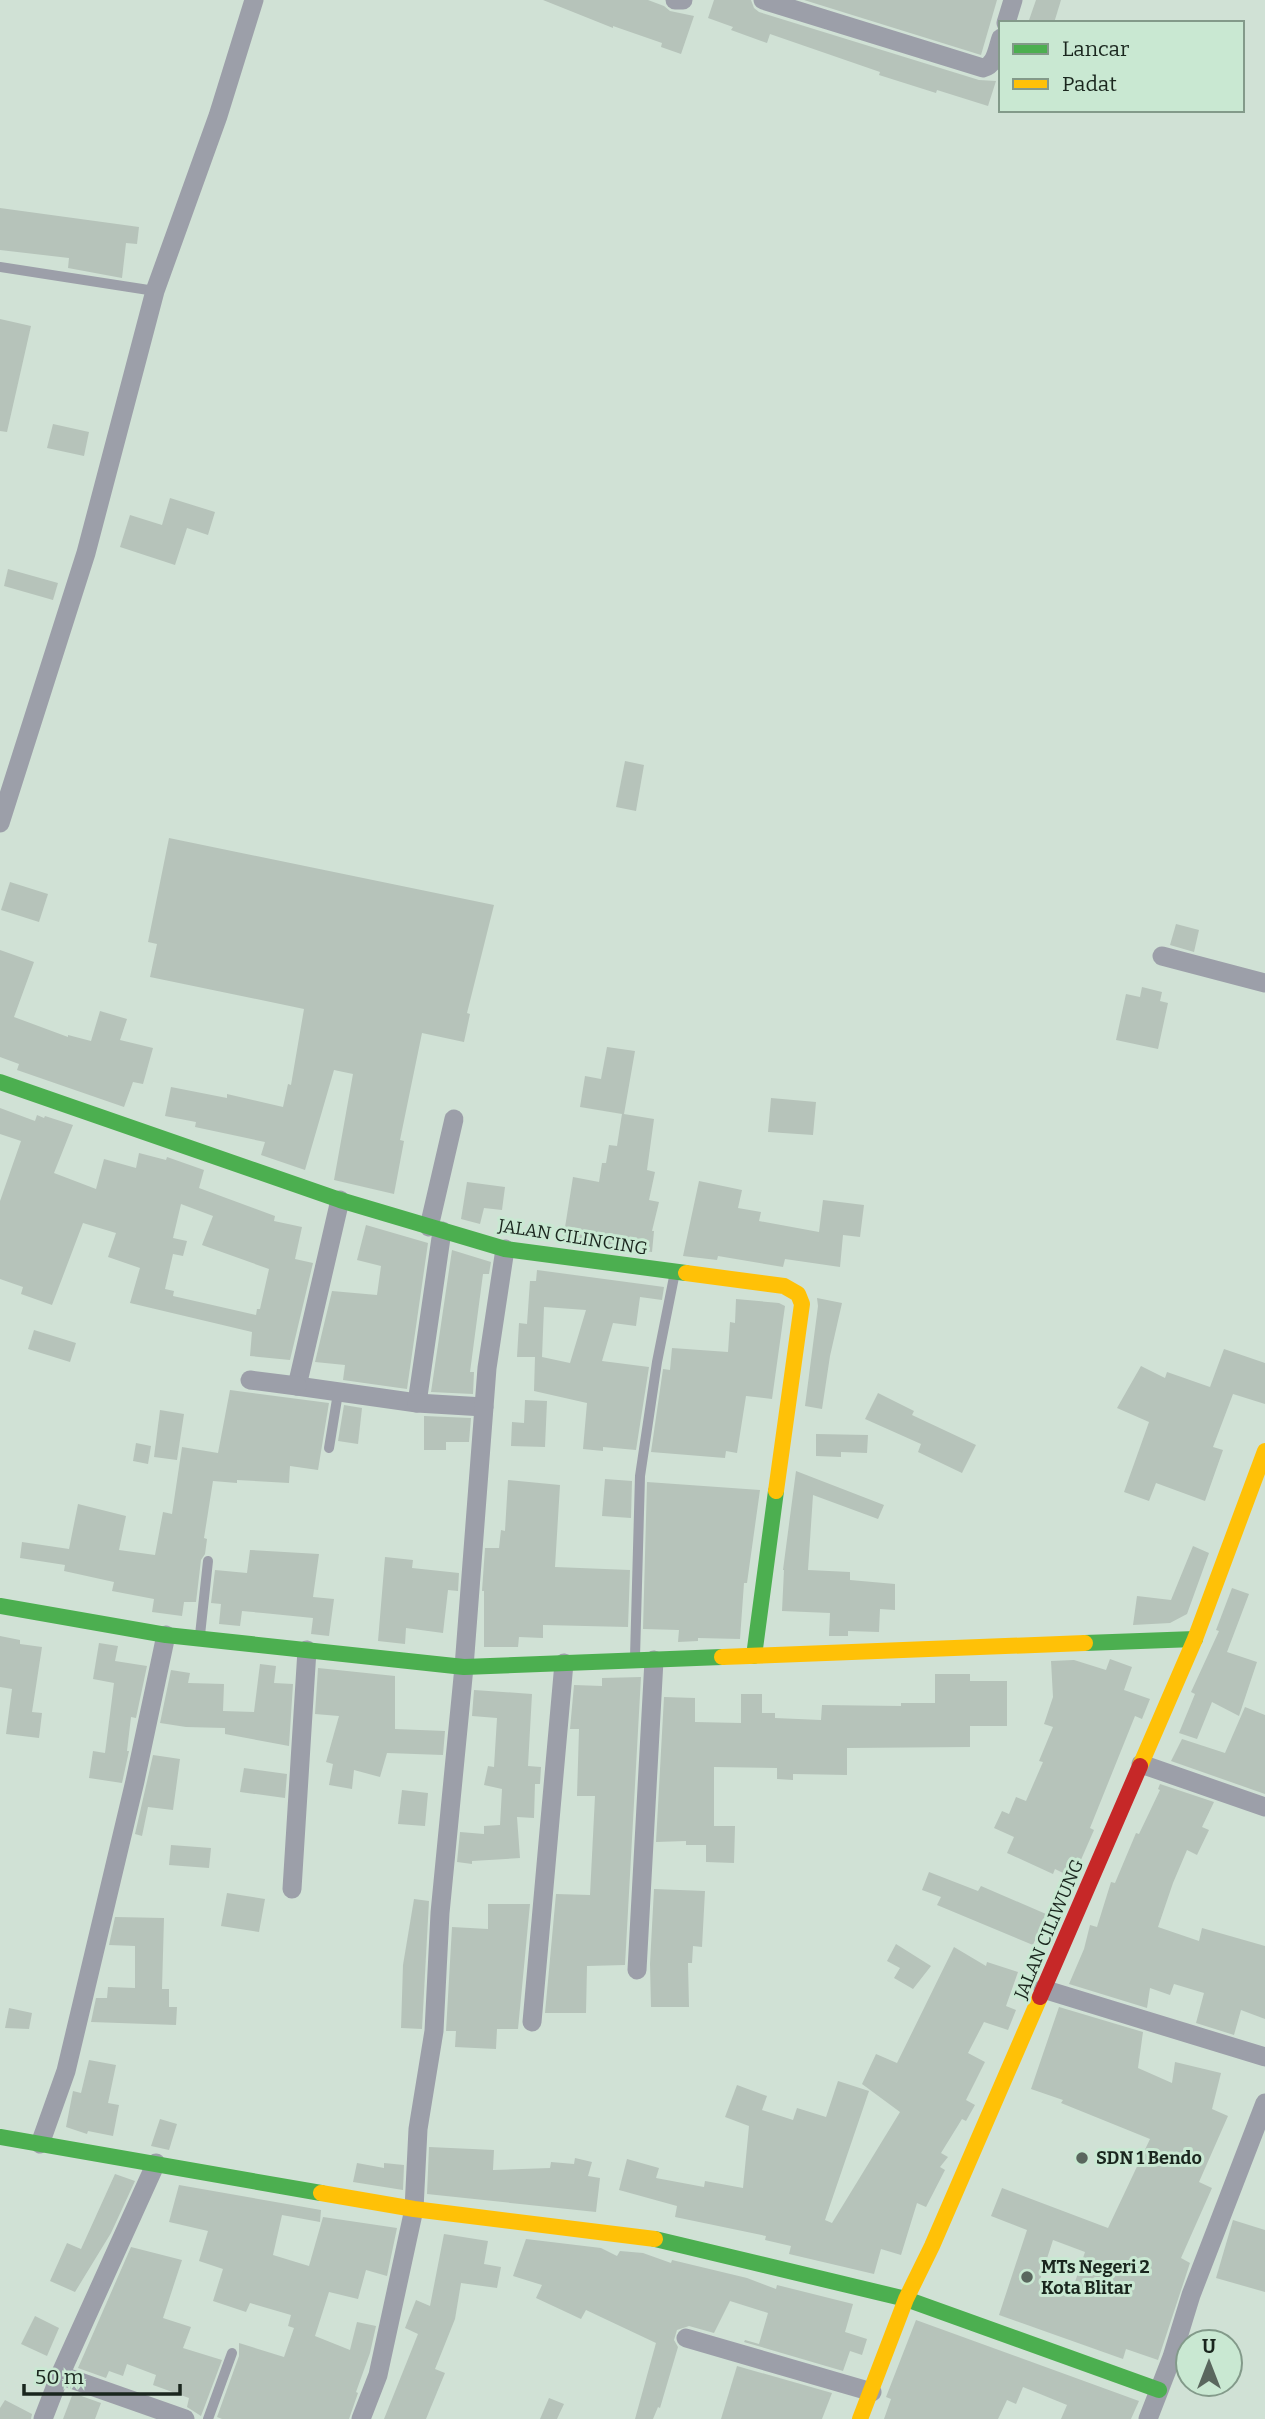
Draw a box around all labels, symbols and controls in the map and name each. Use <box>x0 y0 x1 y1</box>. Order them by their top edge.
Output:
legend <box>999 21 1244 112</box>
text: Lancar <box>1062 36 1129 62</box>
text: Padat <box>1062 71 1117 97</box>
street label: JALAN CILINCING <box>496 1214 649 1260</box>
street label: JALAN CILIWUNG <box>1009 1856 1088 2003</box>
place label: SDN 1 Bendo <box>1096 2147 1202 2169</box>
marker: SDN 1 Bendo <box>1074 2150 1090 2166</box>
place label: MTs Negeri 2 Kota Blitar <box>1041 2256 1150 2299</box>
marker: MTs Negeri 2 Kota Blitar <box>1019 2269 1035 2285</box>
north arrow <box>1174 2328 1244 2398</box>
text: U <box>1202 2335 1216 2358</box>
scale bar <box>24 2352 180 2396</box>
text: 50 m <box>35 2364 84 2390</box>

